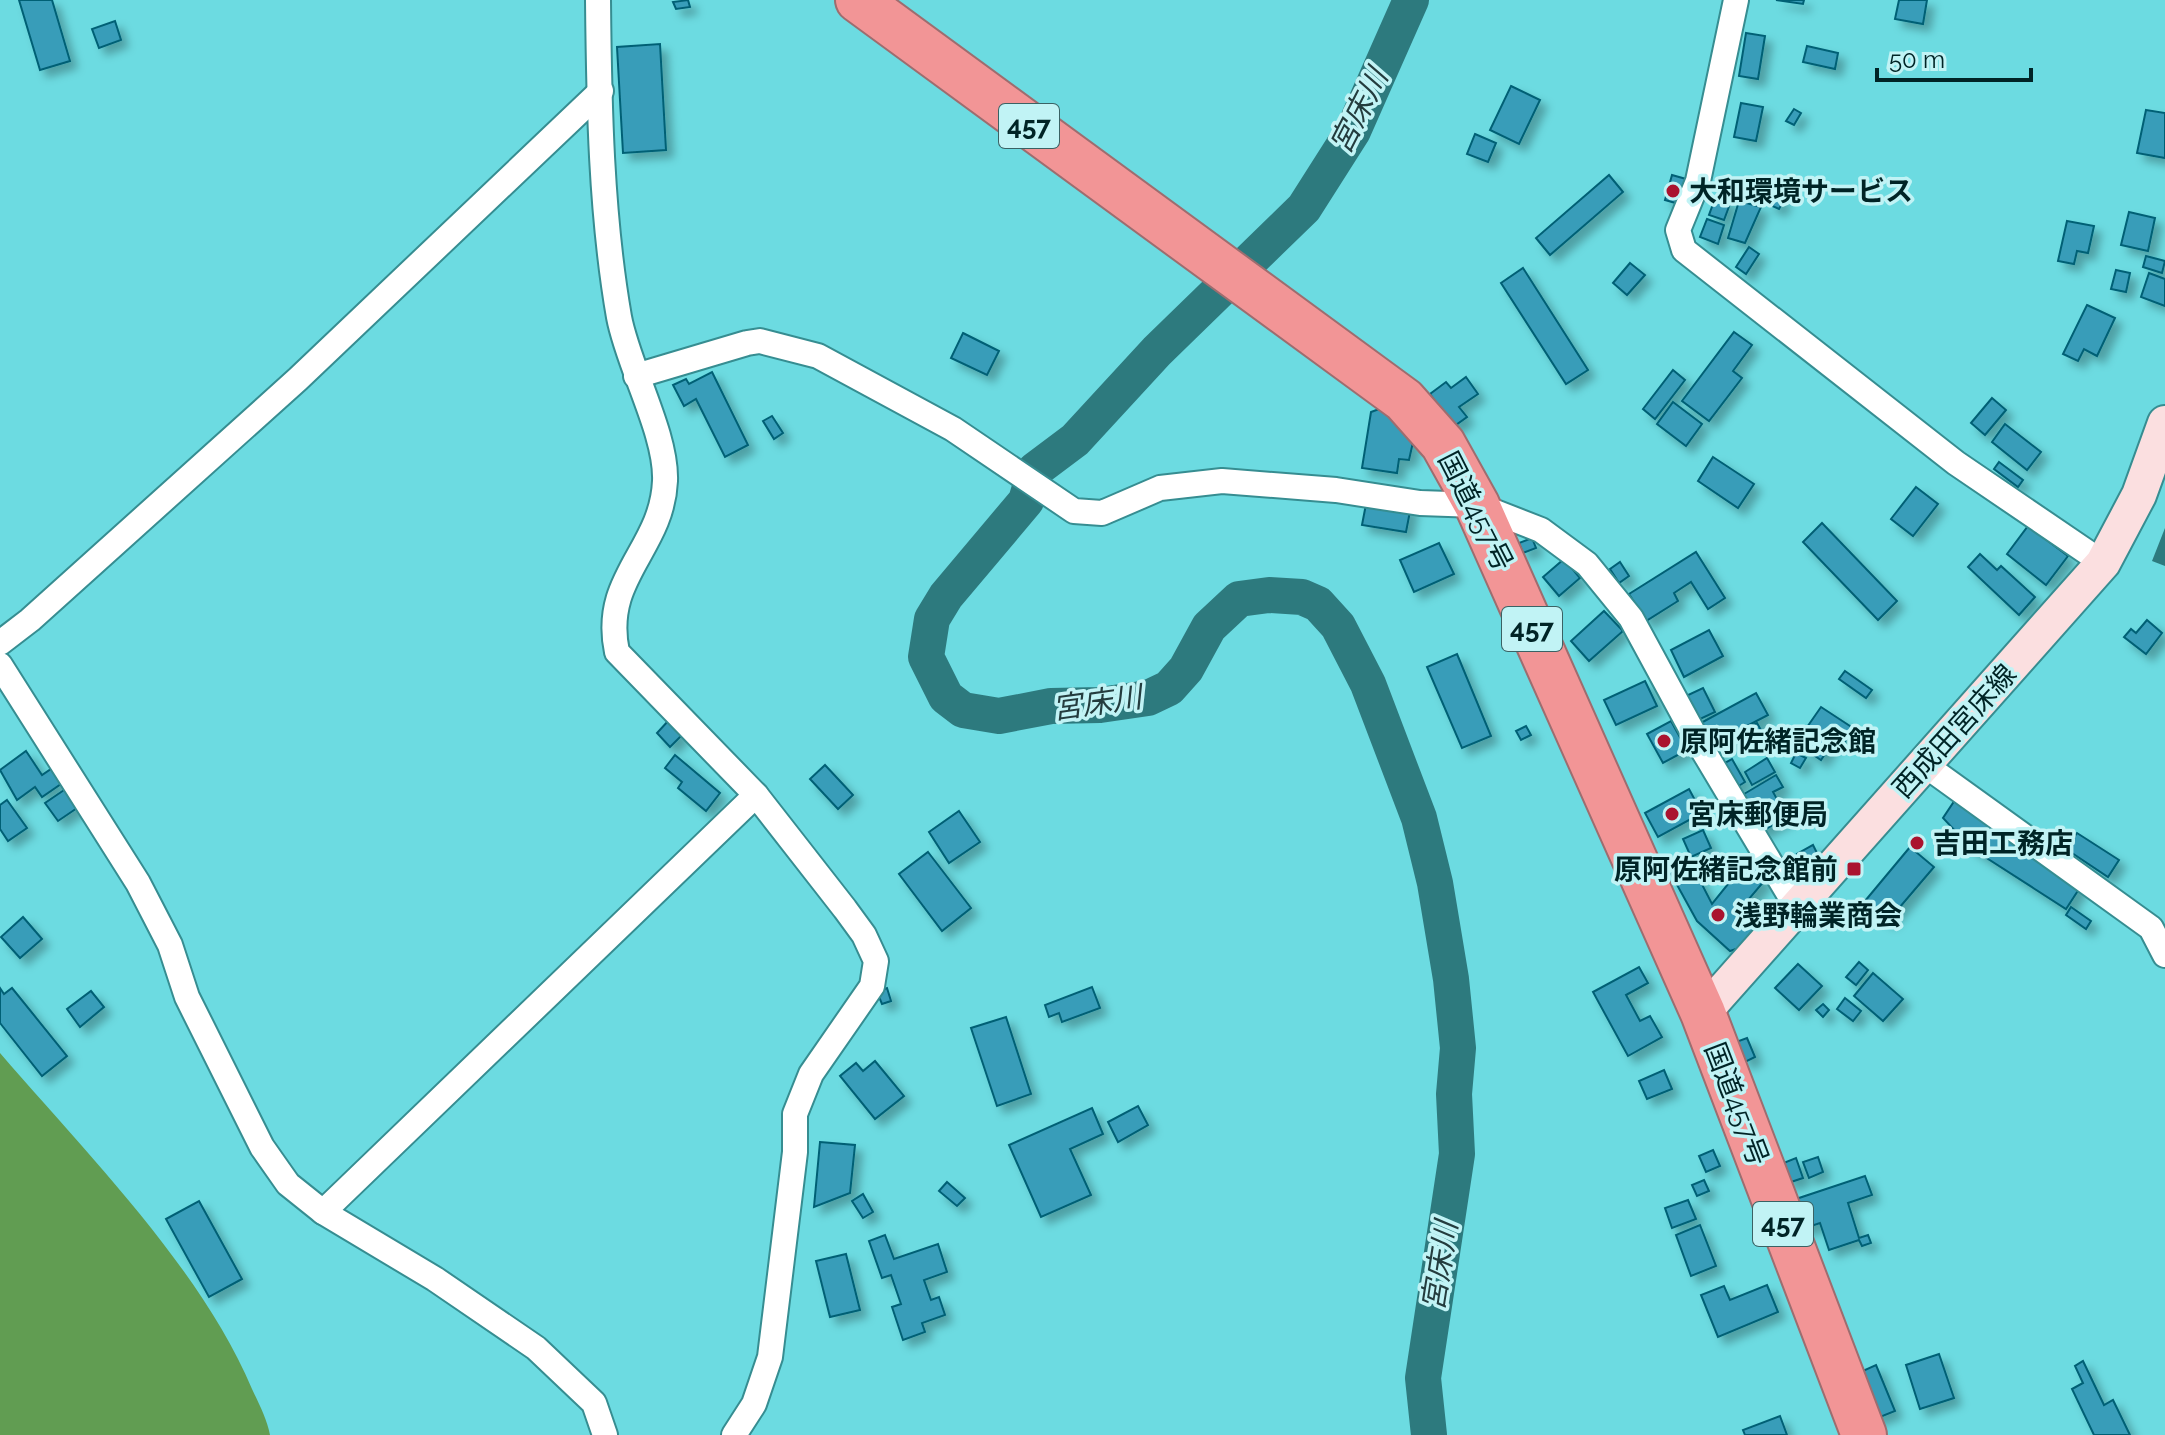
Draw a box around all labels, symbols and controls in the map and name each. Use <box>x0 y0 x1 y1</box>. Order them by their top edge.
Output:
scale bar <box>1877 32 2031 82</box>
text: 50 m <box>1889 45 1945 74</box>
water label: 宮床川 <box>1323 60 1396 159</box>
road number: 457 <box>999 104 1059 148</box>
place label: 大和環境サービス <box>1689 175 1913 208</box>
marker: 大和環境サービス <box>1664 182 1682 200</box>
street label: 国道457号 <box>1431 446 1520 576</box>
road number: 457 <box>1502 607 1562 651</box>
street label: 西成田宮床線 <box>1886 658 2023 805</box>
water label: 宮床川 <box>1050 678 1147 726</box>
place label: 原阿佐緒記念館 <box>1680 725 1876 758</box>
marker: 原阿佐緒記念館 <box>1655 732 1673 750</box>
place label: 宮床郵便局 <box>1688 798 1828 831</box>
marker: 宮床郵便局 <box>1663 805 1681 823</box>
place label: 吉田工務店 <box>1933 827 2073 860</box>
marker: 吉田工務店 <box>1908 834 1926 852</box>
place label: 原阿佐緒記念館前 <box>1614 853 1838 886</box>
marker: 原阿佐緒記念館前 <box>1845 860 1863 878</box>
place label: 浅野輪業商会 <box>1734 899 1902 932</box>
marker: 浅野輪業商会 <box>1709 906 1727 924</box>
street label: 国道457号 <box>1698 1038 1775 1171</box>
road number: 457 <box>1753 1202 1813 1246</box>
water label: 宮床川 <box>1415 1216 1464 1313</box>

